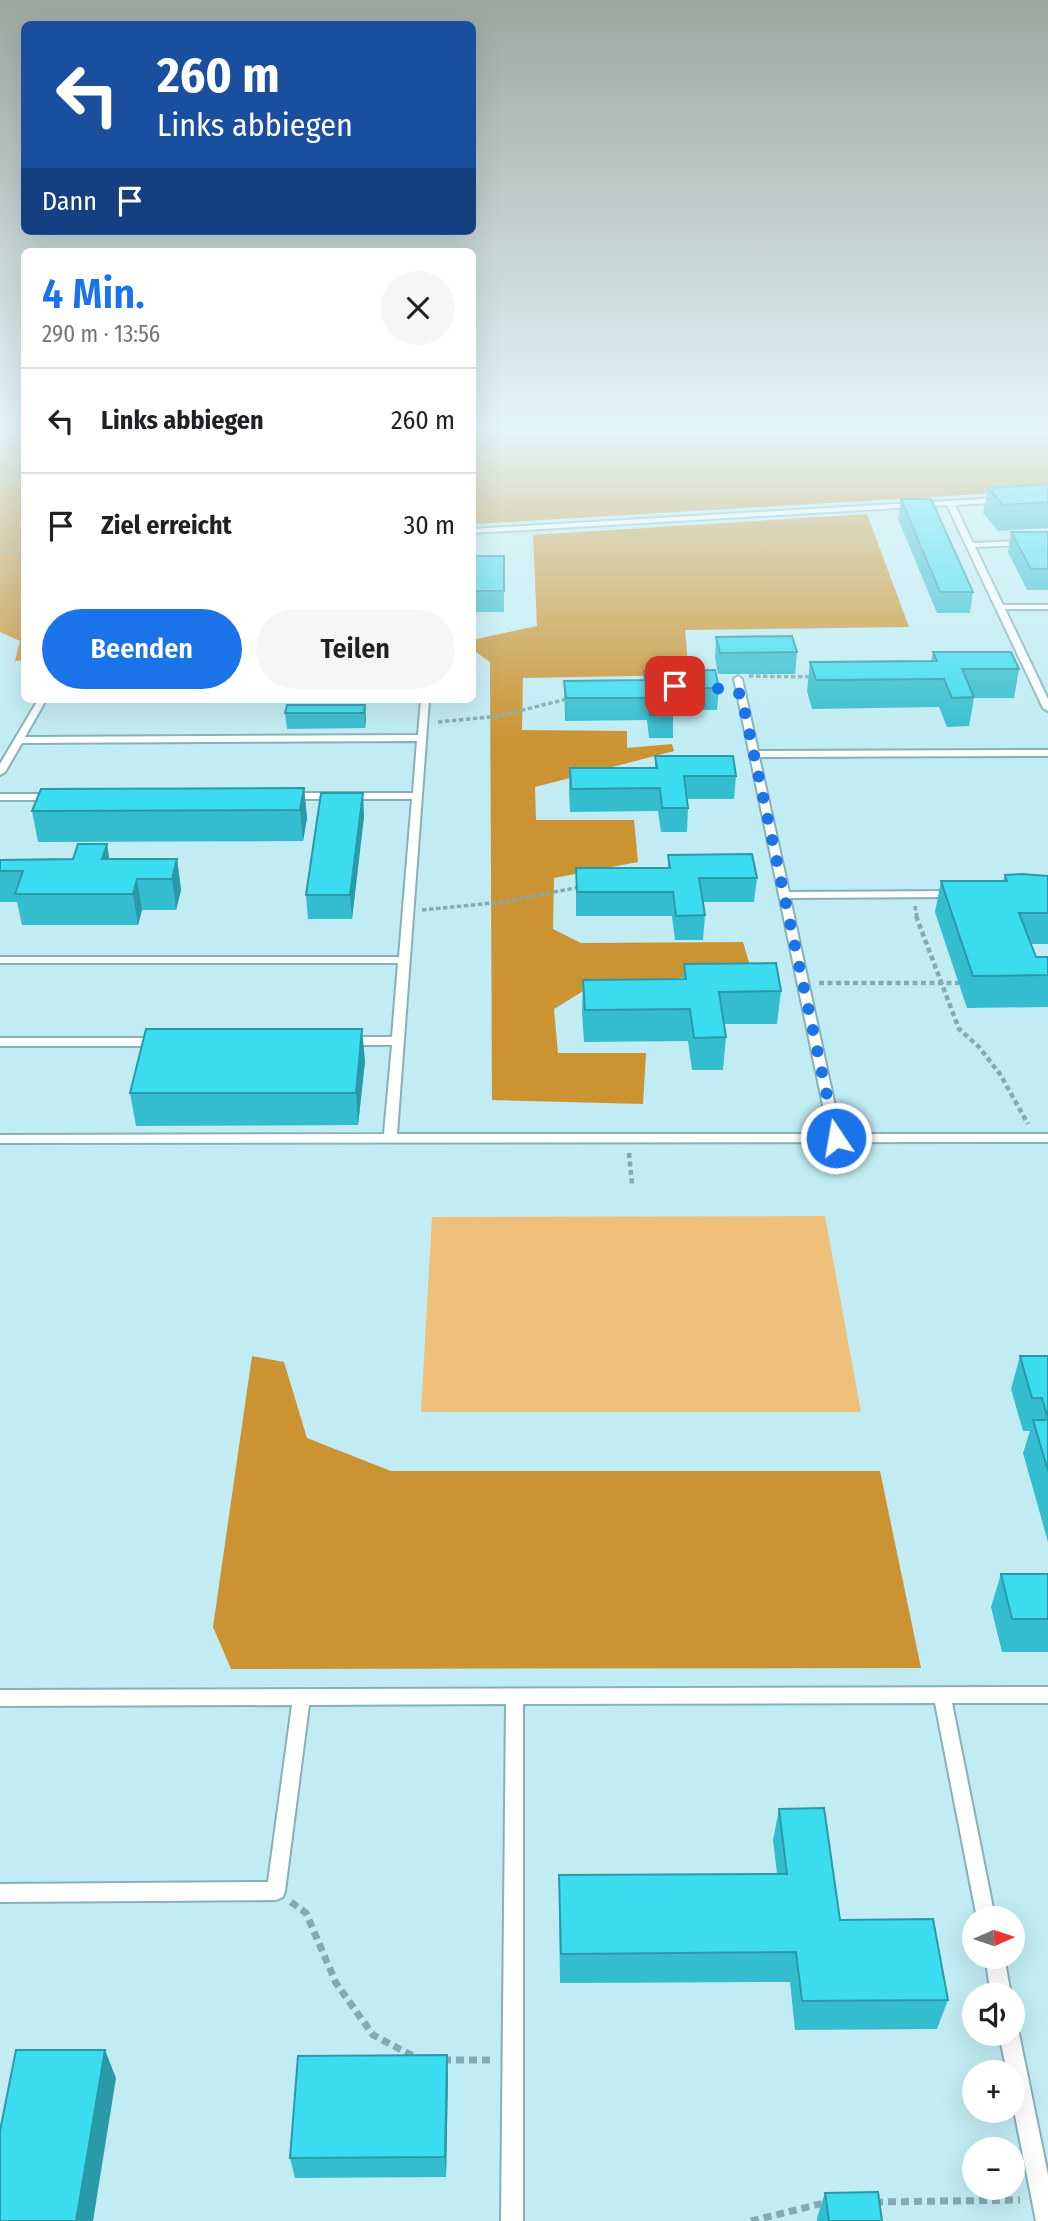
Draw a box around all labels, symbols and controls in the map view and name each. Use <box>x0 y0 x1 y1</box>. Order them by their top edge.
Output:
text: 260 m <box>157 46 280 105</box>
icon: left <box>42 49 133 140</box>
text: Links abbiegen <box>157 106 353 144</box>
icon: arrive <box>111 182 149 220</box>
text: Dann <box>42 186 97 217</box>
text: 4 Min. <box>42 269 145 319</box>
button: close <box>381 271 455 345</box>
text: 290 m · 13:56 <box>42 320 160 348</box>
icon: left <box>42 402 80 440</box>
text: Links abbiegen <box>101 405 264 436</box>
text: 260 m <box>391 405 455 436</box>
icon: arrive <box>42 507 80 545</box>
text: Ziel erreicht <box>101 510 232 541</box>
text: 30 m <box>404 510 455 541</box>
button: Beenden <box>42 609 242 689</box>
button: Teilen <box>256 609 455 689</box>
pin <box>645 656 705 716</box>
icon: arrive <box>656 667 694 705</box>
position arrow <box>799 1101 873 1175</box>
north arrow <box>962 1906 1026 1969</box>
map controls <box>962 1906 1025 2200</box>
button: sound <box>962 1983 1025 2046</box>
button: + <box>962 2060 1025 2123</box>
button: − <box>962 2137 1025 2200</box>

